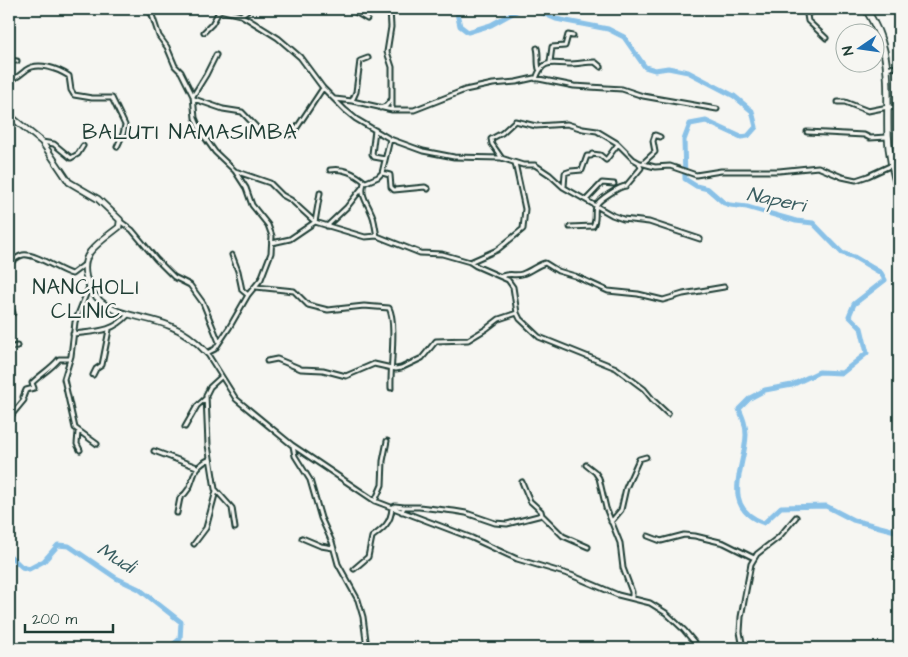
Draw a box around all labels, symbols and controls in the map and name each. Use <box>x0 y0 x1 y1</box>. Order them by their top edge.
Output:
north arrow <box>836 22 886 72</box>
text: N <box>838 44 859 57</box>
district label: BALUTI NAMASIMBA <box>82 118 298 147</box>
water label: Naperi <box>744 180 811 220</box>
district label: NANCHOLI CLINIC <box>32 273 140 326</box>
water label: Mudi <box>92 536 143 582</box>
scale bar <box>25 602 112 634</box>
text: 200 m <box>32 609 78 630</box>

